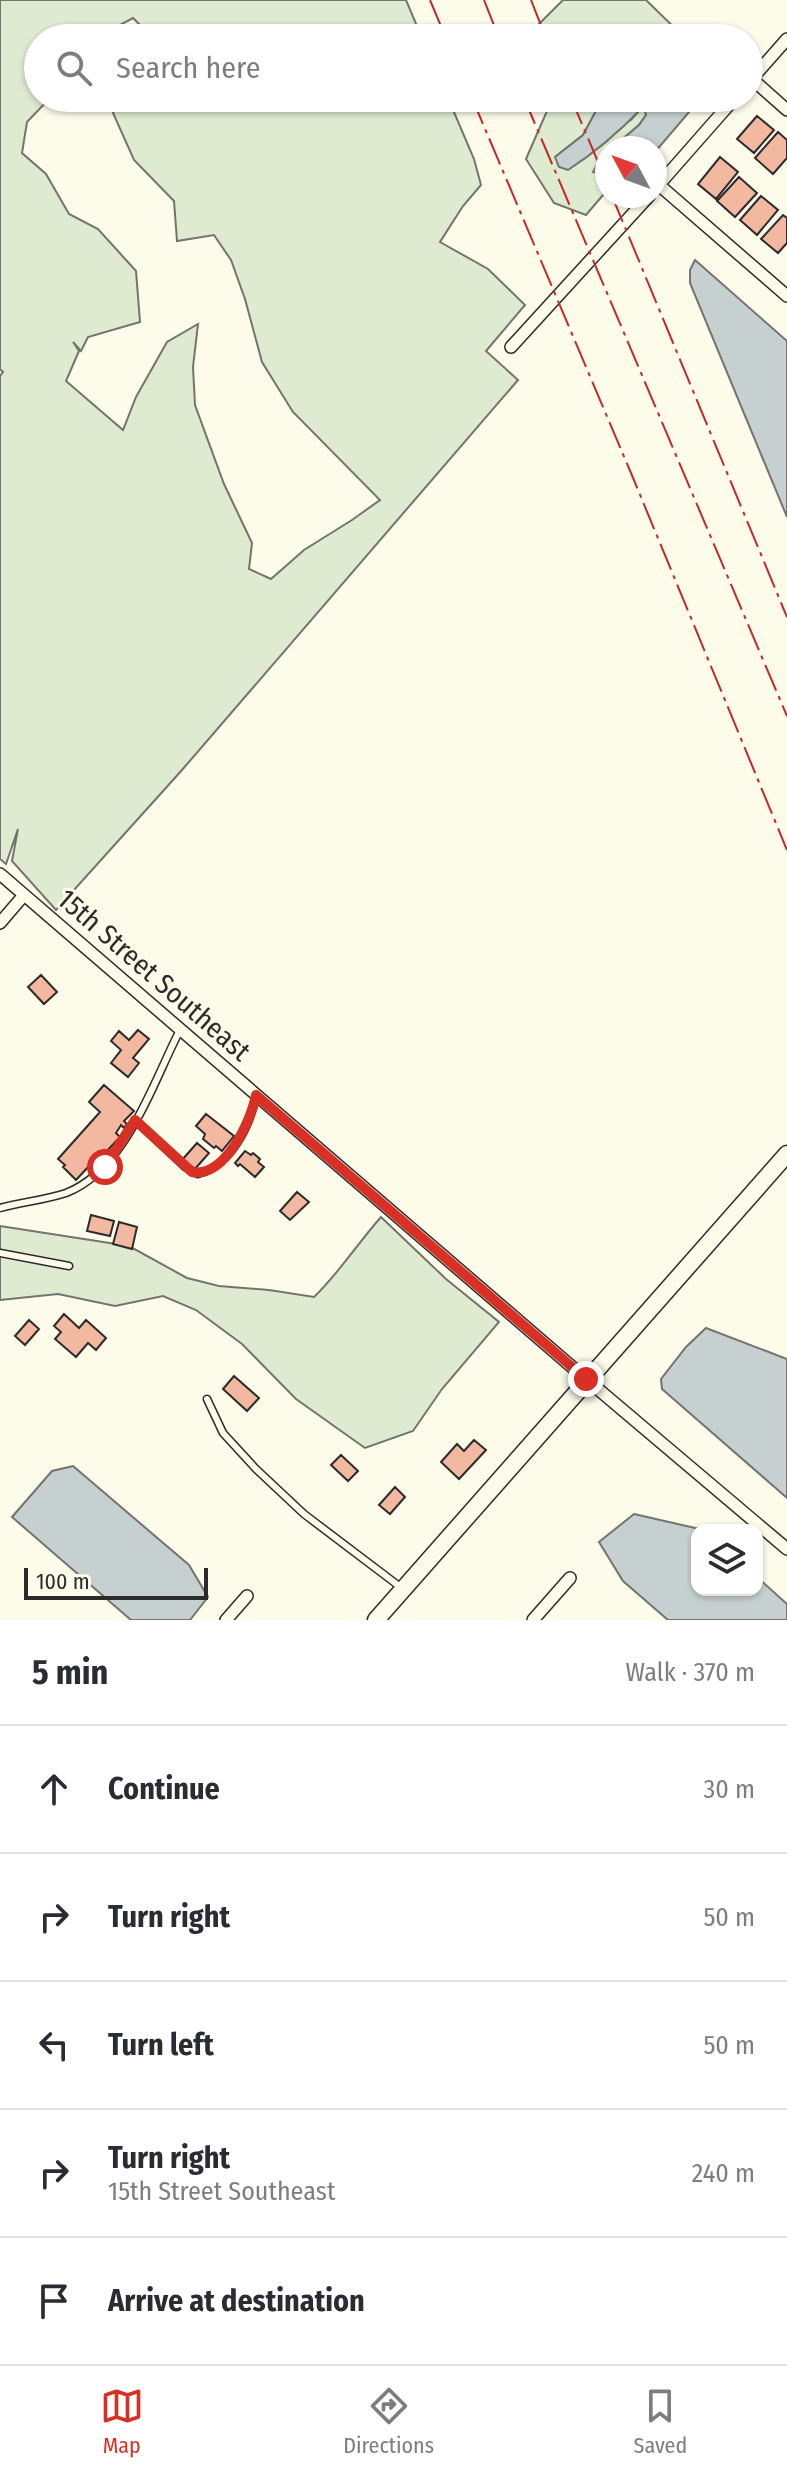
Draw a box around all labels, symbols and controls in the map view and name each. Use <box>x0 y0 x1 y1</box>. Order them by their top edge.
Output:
search box <box>24 24 763 112</box>
icon: search <box>52 46 96 90</box>
text: Search here <box>116 50 261 86</box>
north arrow <box>595 136 667 208</box>
street label: 15th Street Southeast <box>51 882 258 1068</box>
route start <box>87 1149 123 1185</box>
route end <box>568 1361 604 1397</box>
map controls <box>691 1524 763 1596</box>
button: layers <box>691 1524 763 1596</box>
scale bar <box>24 1564 208 1600</box>
text: 100 m <box>36 1568 90 1595</box>
text: 5 min <box>32 1652 108 1693</box>
text: Walk · 370 m <box>626 1657 755 1688</box>
icon: ahead <box>32 1767 76 1811</box>
text: Continue <box>108 1771 220 1807</box>
text: 30 m <box>704 1774 755 1805</box>
icon: right <box>32 1895 76 1939</box>
text: Turn right <box>108 1899 230 1935</box>
text: 50 m <box>703 1902 755 1933</box>
icon: left <box>32 2023 76 2067</box>
text: Turn left <box>108 2027 214 2063</box>
text: 50 m <box>703 2030 755 2061</box>
text: Turn right <box>108 2140 230 2176</box>
icon: right <box>32 2151 76 2195</box>
text: 240 m <box>692 2158 755 2189</box>
text: 15th Street Southeast <box>108 2176 335 2207</box>
icon: arrive <box>32 2279 76 2323</box>
text: Arrive at destination <box>108 2283 365 2319</box>
tab: Map <box>100 2384 144 2459</box>
tab: Directions <box>343 2384 434 2459</box>
tab: Saved <box>634 2384 687 2459</box>

